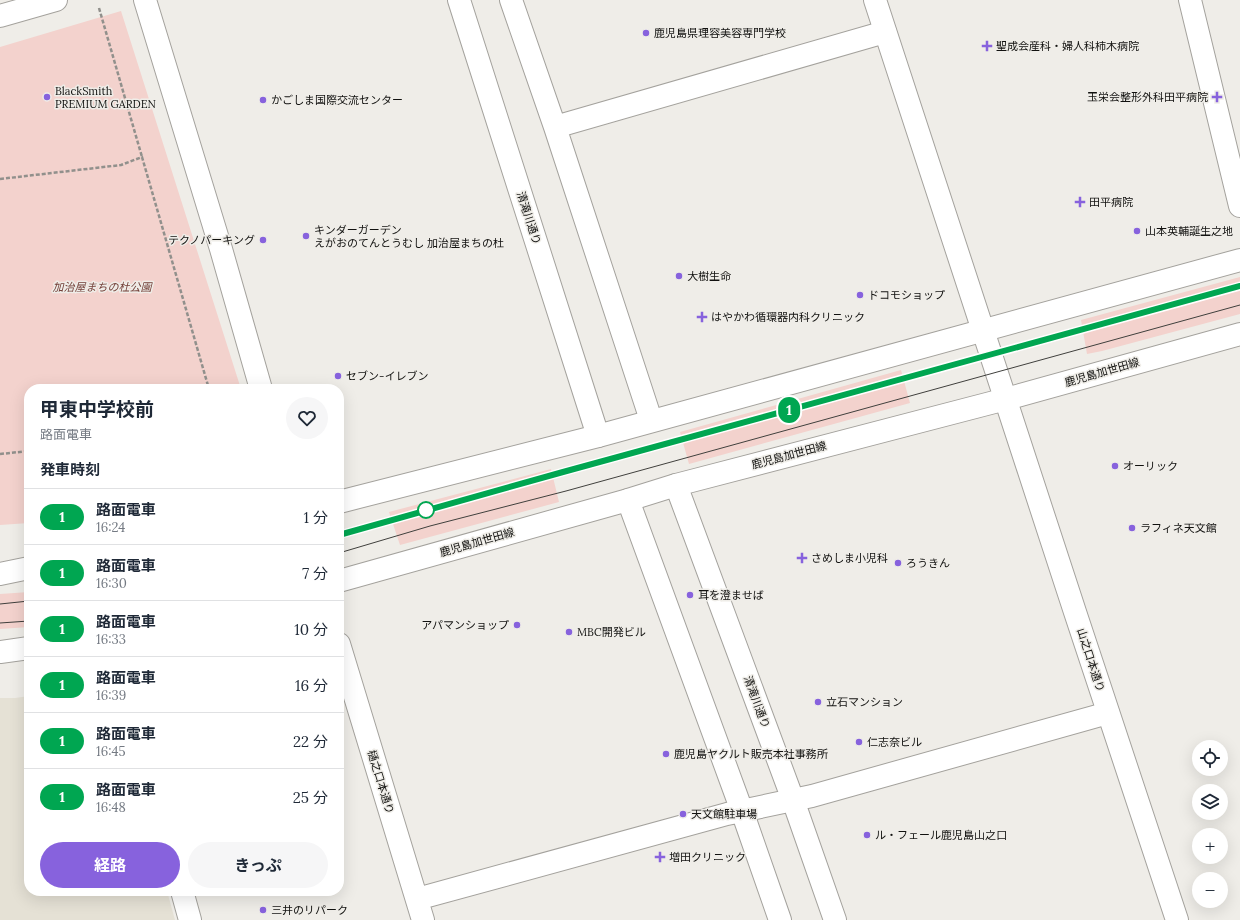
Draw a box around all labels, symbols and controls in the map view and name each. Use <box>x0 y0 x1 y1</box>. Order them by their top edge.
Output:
place label: 鹿児島県理容美容専門学校 <box>654 26 786 40</box>
marker: 鹿児島県理容美容専門学校 <box>641 28 651 38</box>
place label: 聖成会産科・婦人科柿木病院 <box>996 39 1139 53</box>
marker: 聖成会産科・婦人科柿木病院 <box>981 40 993 52</box>
place label: BlackSmith PREMIUM GARDEN <box>55 84 156 111</box>
place label: 玉栄会整形外科田平病院 <box>1087 90 1208 104</box>
marker: 玉栄会整形外科田平病院 <box>1211 91 1223 103</box>
marker: BlackSmith PREMIUM GARDEN <box>42 92 52 102</box>
place label: かごしま国際交流センター <box>271 93 403 107</box>
marker: かごしま国際交流センター <box>258 95 268 105</box>
street label: 清滝川通り <box>514 190 544 246</box>
place label: 田平病院 <box>1089 195 1133 209</box>
marker: 田平病院 <box>1074 196 1086 208</box>
place label: キンダーガーデン えがおのてんとうむし 加治屋まちの杜 <box>314 223 504 250</box>
place label: 山本英輔誕生之地 <box>1145 224 1233 238</box>
marker: 山本英輔誕生之地 <box>1132 226 1142 236</box>
marker: キンダーガーデン えがおのてんとうむし 加治屋まちの杜 <box>301 231 311 241</box>
place label: テクノパーキング <box>168 233 255 247</box>
marker: テクノパーキング <box>258 235 268 245</box>
place label: 大樹生命 <box>687 269 731 283</box>
marker: 大樹生命 <box>674 271 684 281</box>
park label: 加治屋まちの杜公園 <box>53 280 153 294</box>
place label: ドコモショップ <box>868 288 945 302</box>
marker: ドコモショップ <box>855 290 865 300</box>
place label: はやかわ循環器内科クリニック <box>711 310 865 324</box>
marker: はやかわ循環器内科クリニック <box>696 311 708 323</box>
street label: 鹿児島加世田線 <box>1063 355 1141 389</box>
place label: セブン-イレブン <box>346 369 428 383</box>
marker: セブン-イレブン <box>333 371 343 381</box>
text: 甲東中学校前 <box>40 397 154 421</box>
button: heart <box>286 397 328 439</box>
line badge: 1 <box>776 397 802 423</box>
text: 1 <box>786 401 792 419</box>
text: 路面電車 <box>40 426 92 443</box>
street label: 鹿児島加世田線 <box>750 438 828 472</box>
place label: オーリック <box>1123 459 1178 473</box>
text: 発車時刻 <box>40 460 100 479</box>
marker: オーリック <box>1110 461 1120 471</box>
text: 路面電車 <box>96 500 156 519</box>
unlabelled marker <box>417 501 435 519</box>
text: 1 <box>59 508 65 526</box>
text: 1 分 <box>304 508 328 527</box>
text: 16:24 <box>96 519 125 536</box>
place label: ラフィネ天文館 <box>1140 521 1217 535</box>
marker: ラフィネ天文館 <box>1127 523 1137 533</box>
street label: 鹿児島加世田線 <box>438 525 516 559</box>
place label: さめしま小児科 <box>811 551 888 565</box>
marker: さめしま小児科 <box>796 552 808 564</box>
text: 路面電車 <box>96 556 156 575</box>
place label: ろうきん <box>906 556 950 570</box>
marker: ろうきん <box>893 558 903 568</box>
text: 1 <box>59 564 65 582</box>
text: 7 分 <box>302 564 328 583</box>
text: 16:30 <box>96 575 127 592</box>
place label: 耳を澄ませば <box>698 588 764 602</box>
marker: 耳を澄ませば <box>685 590 695 600</box>
text: 路面電車 <box>96 612 156 631</box>
place label: アパマンショップ <box>421 618 509 632</box>
text: 1 <box>59 620 65 638</box>
text: 10 分 <box>294 620 328 639</box>
marker: アパマンショップ <box>512 620 522 630</box>
place label: MBC開発ビル <box>577 625 646 639</box>
street label: 山之口本通り <box>1074 626 1108 694</box>
marker: MBC開発ビル <box>564 627 574 637</box>
text: 16:33 <box>96 631 126 648</box>
text: 路面電車 <box>96 668 156 687</box>
street label: 清滝川通り <box>741 674 773 730</box>
text: 1 <box>59 676 65 694</box>
text: 16 分 <box>295 676 328 695</box>
text: 16:39 <box>96 687 126 704</box>
place label: 立石マンション <box>826 695 903 709</box>
marker: 立石マンション <box>813 697 823 707</box>
text: 路面電車 <box>96 724 156 743</box>
text: 1 <box>59 732 65 750</box>
text: 22 分 <box>293 732 328 751</box>
place label: 仁志奈ビル <box>867 735 922 749</box>
marker: 仁志奈ビル <box>854 737 864 747</box>
map controls <box>1192 740 1228 908</box>
button: locate <box>1192 740 1228 776</box>
text: 16:45 <box>96 743 126 760</box>
place label: 鹿児島ヤクルト販売本社事務所 <box>674 747 829 761</box>
street label: 樋之口本通り <box>365 748 397 816</box>
marker: 鹿児島ヤクルト販売本社事務所 <box>661 749 671 759</box>
text: 路面電車 <box>96 780 156 799</box>
button: layers <box>1192 784 1228 820</box>
text: 1 <box>59 788 65 806</box>
text: 25 分 <box>293 788 328 807</box>
text: 16:48 <box>96 799 126 816</box>
place label: 天文館駐車場 <box>691 807 757 821</box>
marker: 天文館駐車場 <box>678 809 688 819</box>
place label: ル・フェール鹿児島山之口 <box>875 828 1007 842</box>
button: + <box>1192 828 1228 864</box>
marker: ル・フェール鹿児島山之口 <box>862 830 872 840</box>
button: 経路 <box>40 842 180 888</box>
button: きっぷ <box>188 842 328 888</box>
place label: 増田クリニック <box>669 850 746 864</box>
marker: 増田クリニック <box>654 851 666 863</box>
button: − <box>1192 872 1228 908</box>
place label: 三井のリパーク <box>271 903 348 917</box>
marker: 三井のリパーク <box>258 905 268 915</box>

